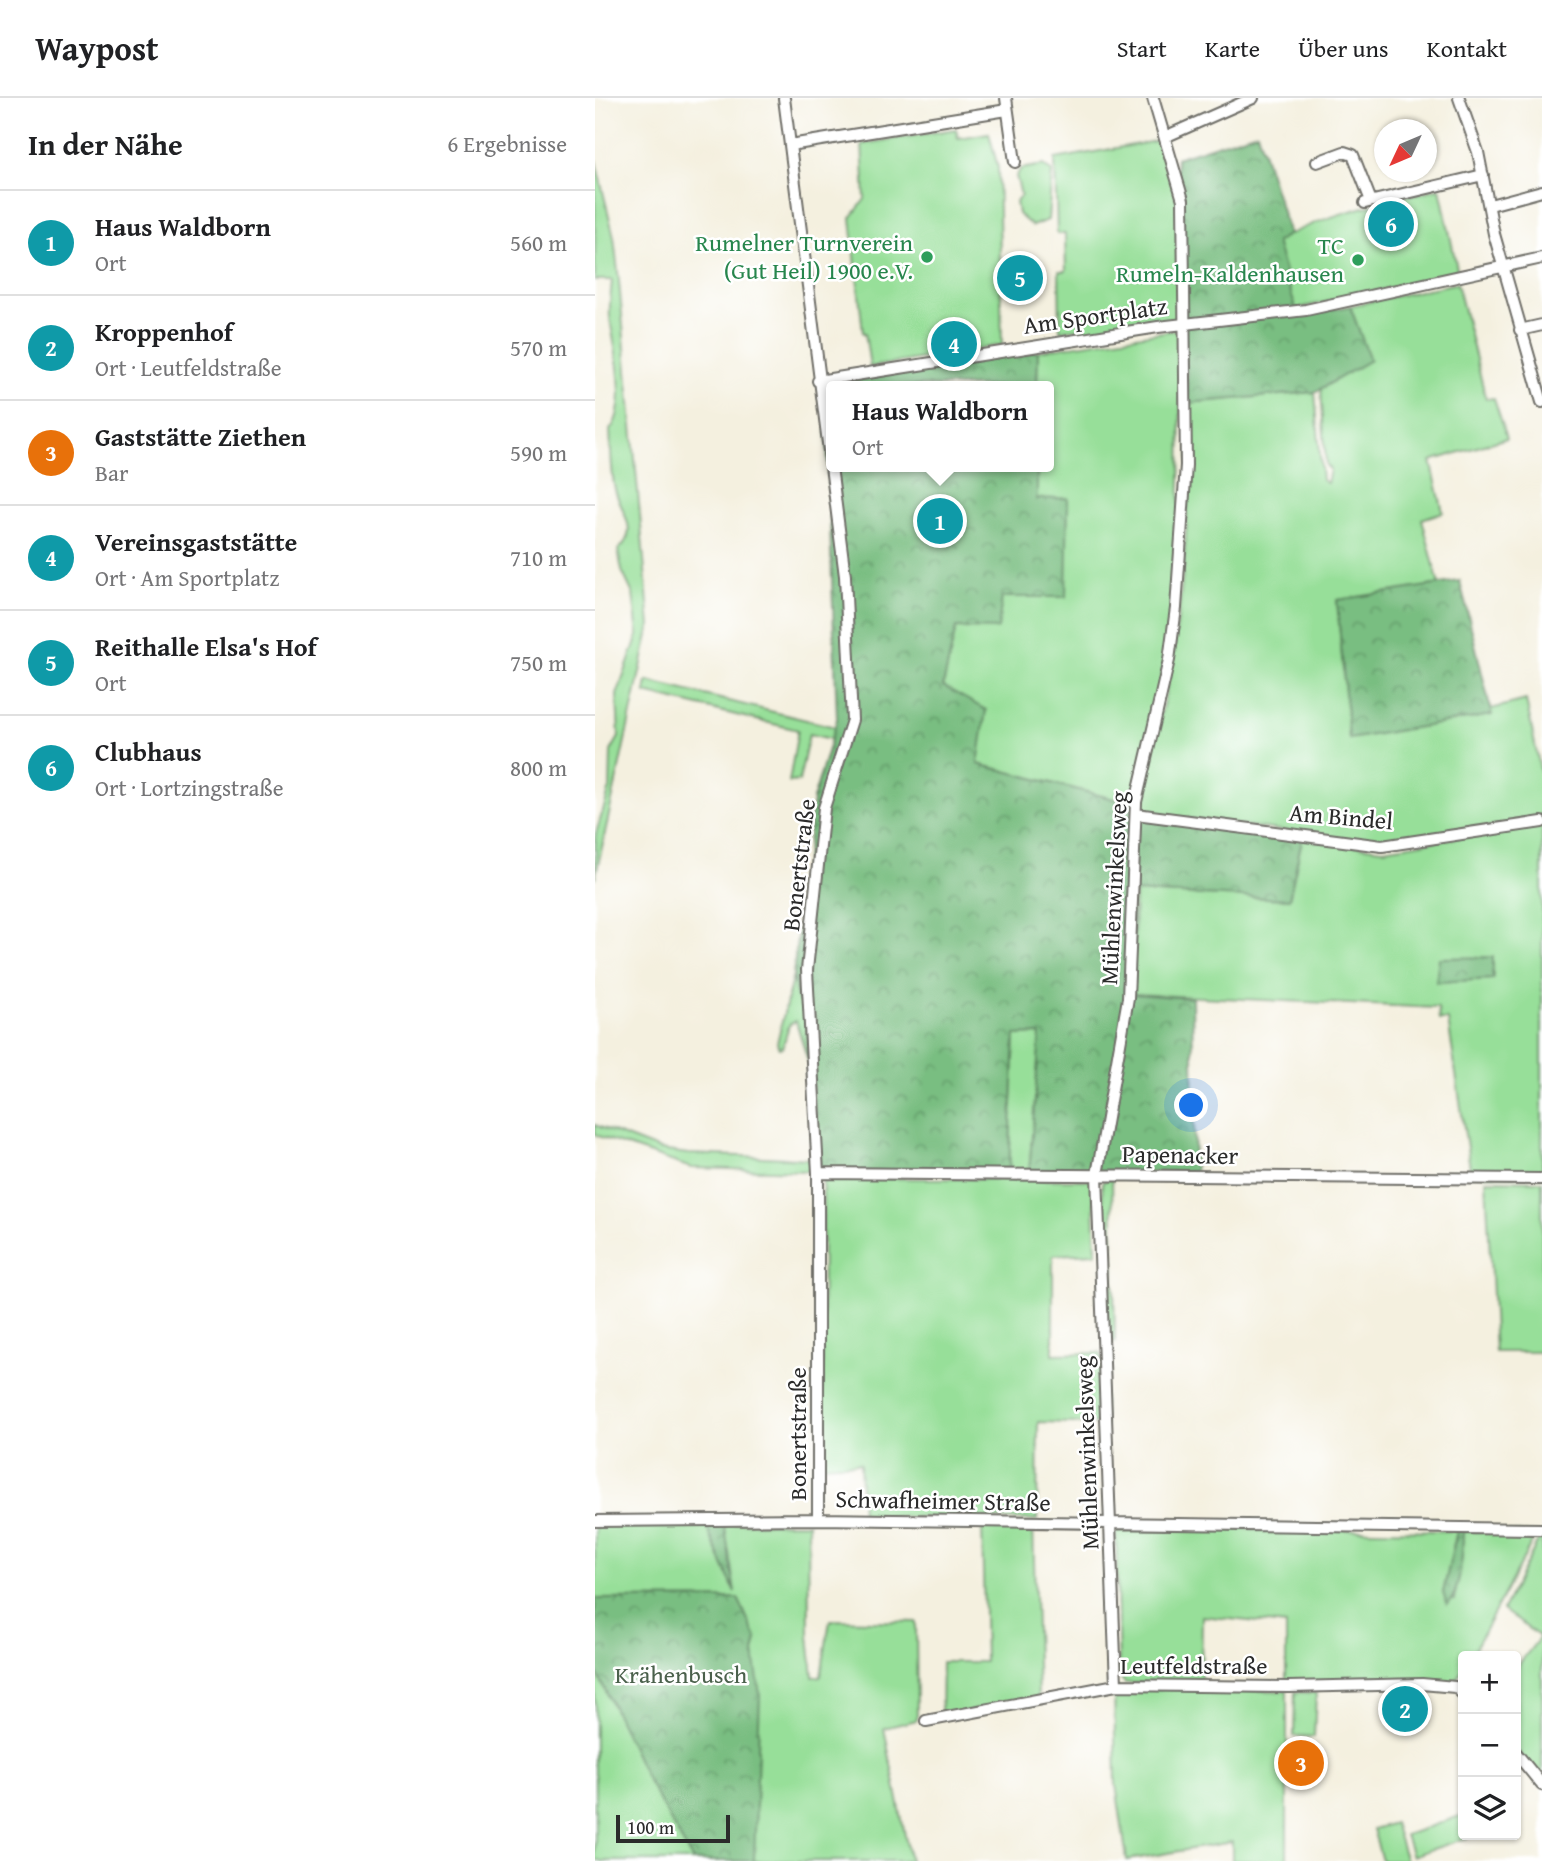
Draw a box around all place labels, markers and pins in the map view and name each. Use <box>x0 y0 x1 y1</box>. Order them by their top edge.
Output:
pin: 6 <box>1368 198 1414 250</box>
place label: Rumelner Turnverein (Gut Heil) 1900 e.V. <box>695 225 914 288</box>
place label: TC Rumeln-Kaldenhausen <box>1116 228 1345 291</box>
marker: Rumelner Turnverein (Gut Heil) 1900 e.V. <box>919 249 935 265</box>
pin: 5 <box>997 252 1043 304</box>
marker: TC Rumeln-Kaldenhausen <box>1350 252 1366 268</box>
pin: 4 <box>931 318 977 370</box>
pin: 1 <box>917 495 963 547</box>
pin: 2 <box>1382 1683 1428 1735</box>
pin: 3 <box>1278 1737 1324 1789</box>

